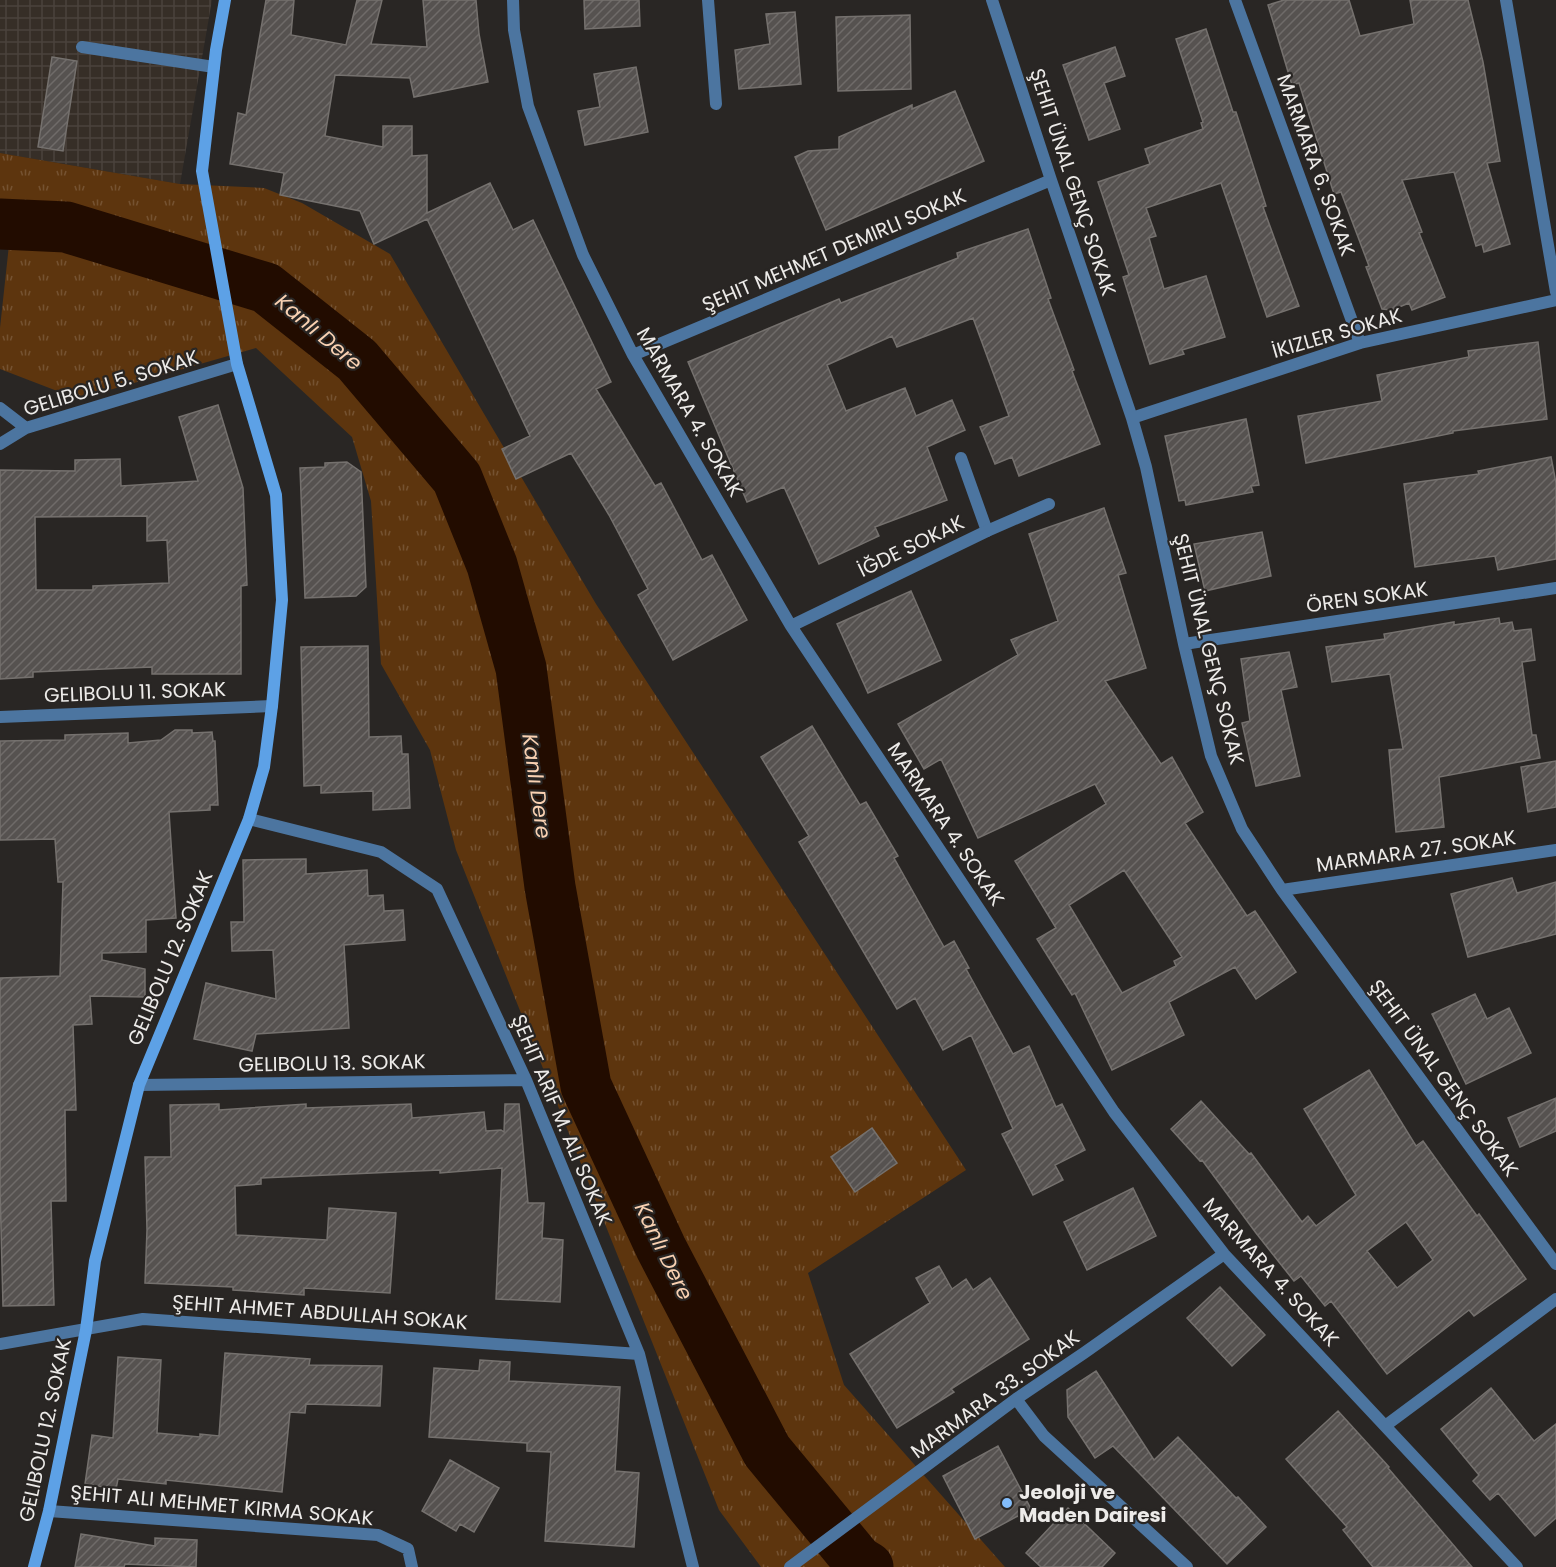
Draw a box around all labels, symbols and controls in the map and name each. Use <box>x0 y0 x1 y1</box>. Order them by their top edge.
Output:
street label: ŞEHIT ÜNAL GENÇ SOKAK <box>1023 65 1123 299</box>
street label: MARMARA 6. SOKAK <box>1270 70 1362 260</box>
street label: ŞEHIT MEHMET DEMIRLI SOKAK <box>698 182 970 318</box>
water label: Kanlı Dere <box>269 287 369 377</box>
street label: İKIZLER SOKAK <box>1269 301 1405 365</box>
street label: MARMARA 4. SOKAK <box>630 322 750 502</box>
street label: GELIBOLU 5. SOKAK <box>20 343 202 423</box>
street label: İĞDE SOKAK <box>853 508 969 584</box>
street label: ŞEHIT ÜNAL GENÇ SOKAK <box>1167 530 1251 768</box>
street label: ÖREN SOKAK <box>1304 575 1430 619</box>
street label: GELIBOLU 11. SOKAK <box>44 675 226 709</box>
water label: Kanlı Dere <box>515 732 559 840</box>
street label: MARMARA 4. SOKAK <box>881 737 1011 911</box>
street label: MARMARA 27. SOKAK <box>1314 823 1518 879</box>
street label: GELIBOLU 12. SOKAK <box>121 866 219 1050</box>
street label: ŞEHIT ÜNAL GENÇ SOKAK <box>1363 974 1525 1182</box>
street label: ŞEHIT ARIF M. ALI SOKAK <box>505 1010 619 1230</box>
street label: GELIBOLU 13. SOKAK <box>238 1047 426 1079</box>
street label: MARMARA 4. SOKAK <box>1197 1191 1346 1353</box>
water label: Kanlı Dere <box>628 1197 700 1305</box>
street label: ŞEHIT AHMET ABDULLAH SOKAK <box>171 1288 469 1336</box>
street label: MARMARA 33. SOKAK <box>905 1323 1085 1465</box>
street label: GELIBOLU 12. SOKAK <box>12 1336 78 1524</box>
street label: ŞEHIT ALI MEHMET KIRMA SOKAK <box>69 1478 375 1532</box>
place label: Jeoloji ve Maden Dairesi <box>1019 1478 1167 1529</box>
marker: Jeoloji ve Maden Dairesi <box>1000 1496 1014 1510</box>

